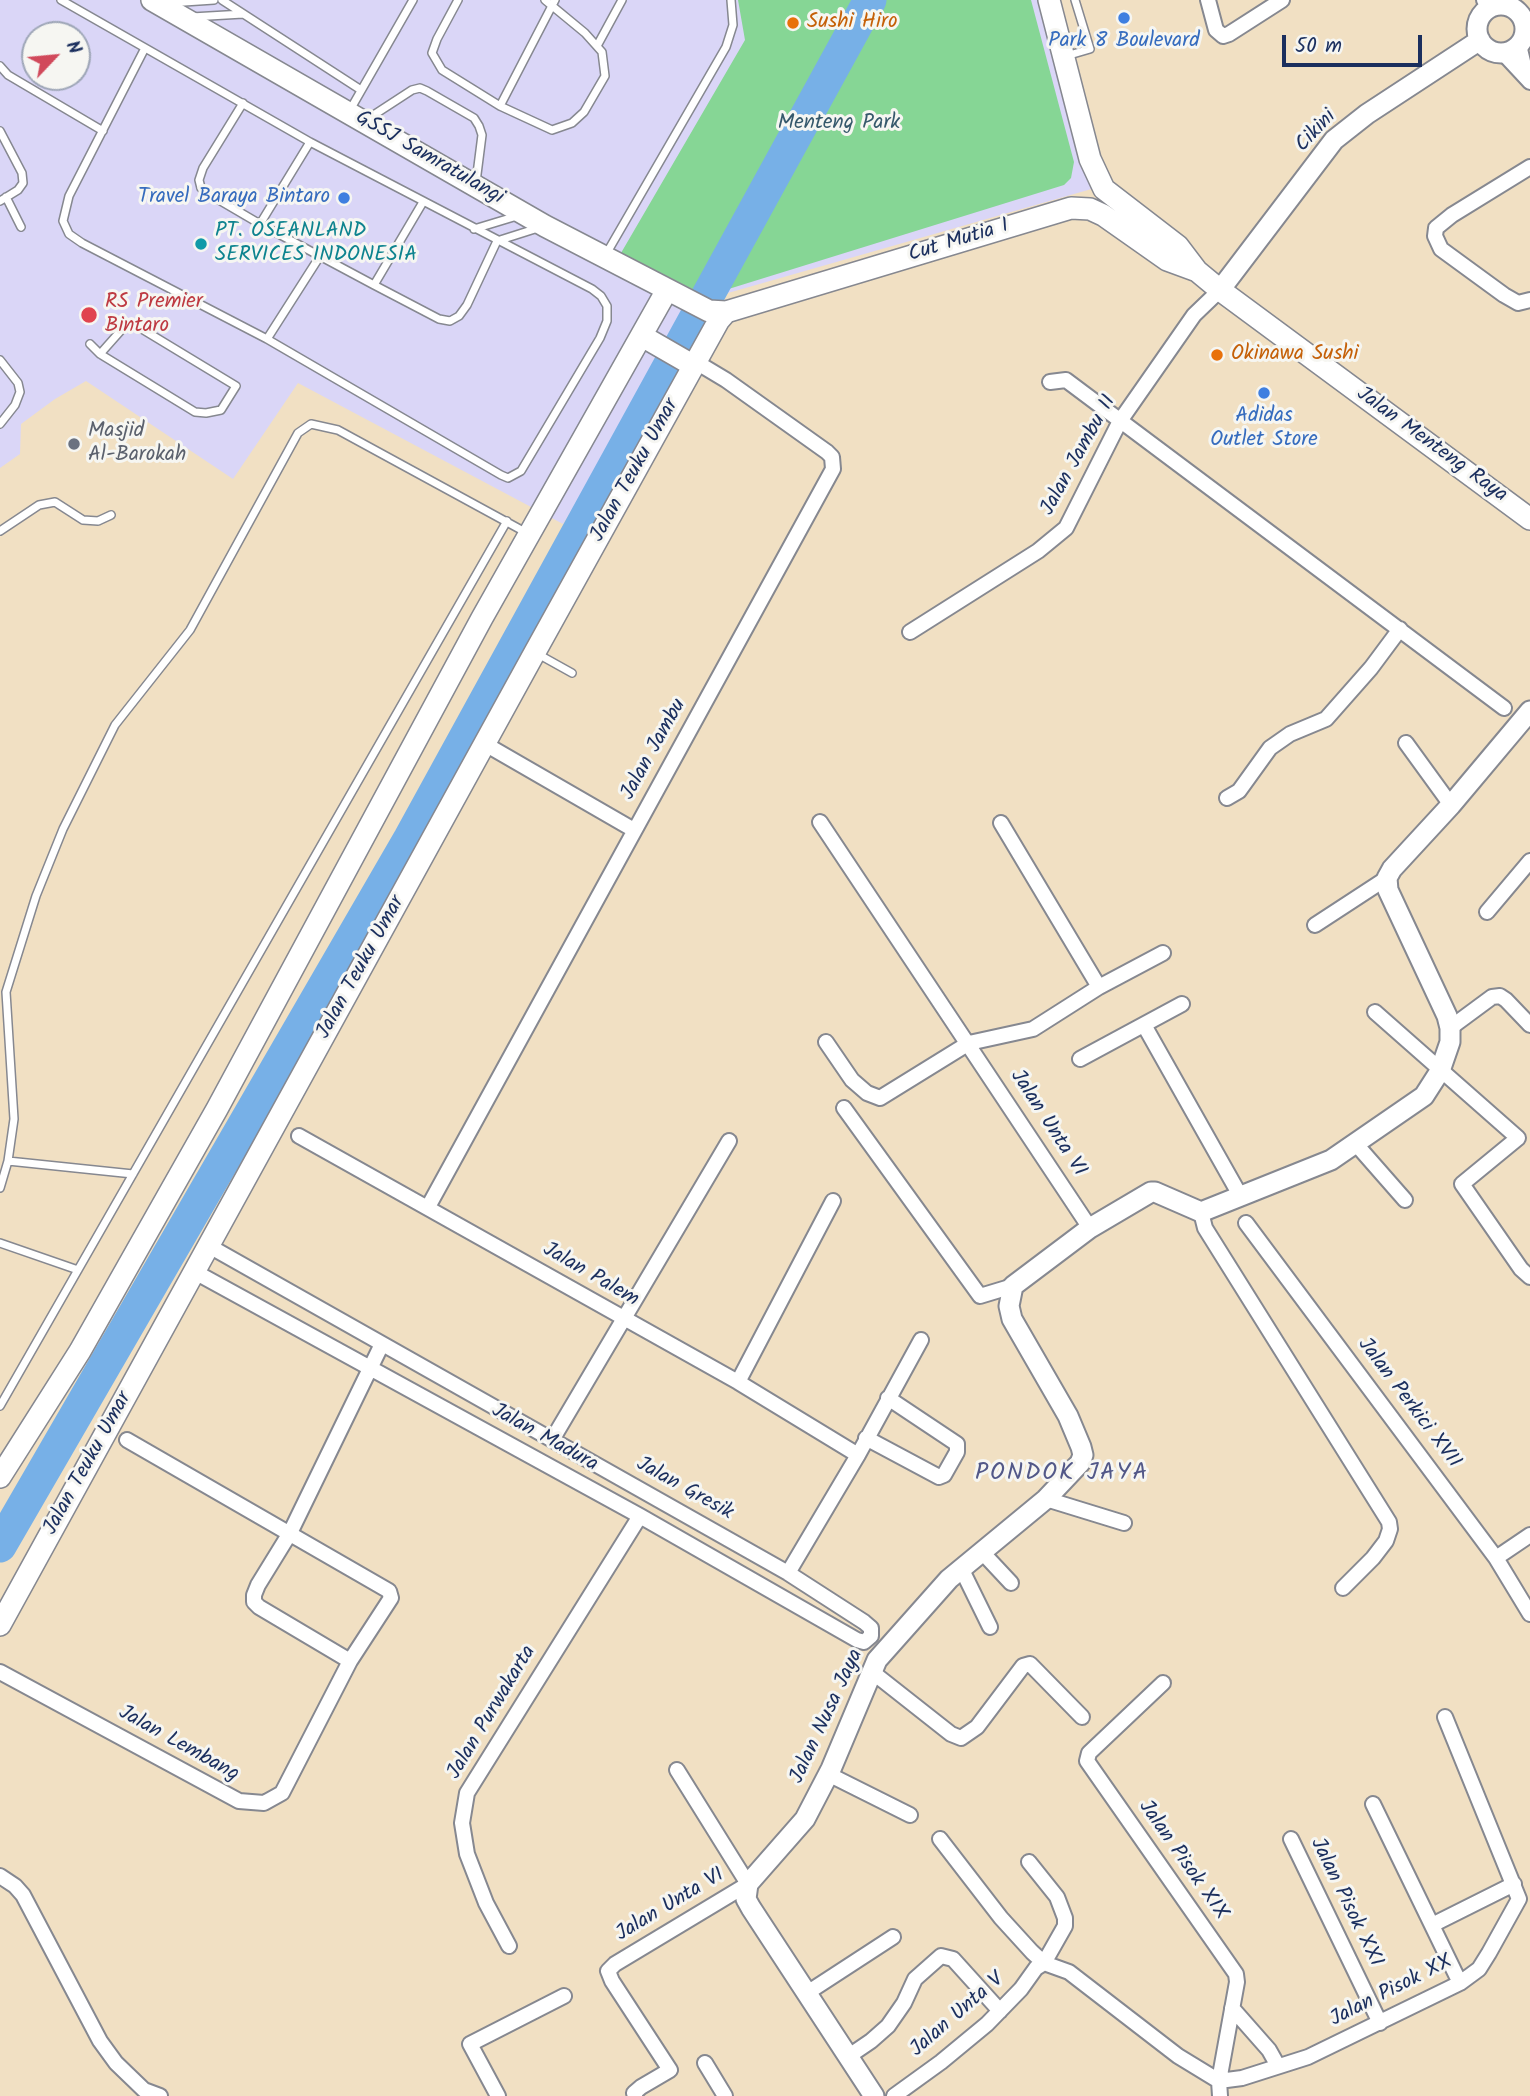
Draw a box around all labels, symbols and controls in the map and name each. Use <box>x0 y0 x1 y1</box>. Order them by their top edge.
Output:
place label: Sushi Hiro <box>807 10 897 36</box>
marker: Park 8 Boulevard <box>1116 10 1132 26</box>
marker: Sushi Hiro <box>785 15 801 31</box>
north arrow <box>21 21 91 91</box>
scale bar <box>1285 21 1425 65</box>
place label: Park 8 Boulevard <box>1048 29 1200 55</box>
text: 50 m <box>1295 30 1342 63</box>
text: N <box>57 36 89 60</box>
street label: GSSJ Samratulangi <box>350 106 508 212</box>
street label: Cikini <box>1291 106 1343 158</box>
park label: Menteng Park <box>778 111 900 137</box>
place label: Travel Baraya Bintaro <box>138 185 330 211</box>
marker: Travel Baraya Bintaro <box>336 190 352 206</box>
street label: Cut Mutia I <box>906 215 1012 269</box>
place label: PT. OSEANLAND SERVICES INDONESIA <box>215 219 417 269</box>
marker: PT. OSEANLAND SERVICES INDONESIA <box>193 236 209 252</box>
place label: RS Premier Bintaro <box>105 290 203 340</box>
marker: RS Premier Bintaro <box>79 305 99 325</box>
place label: Okinawa Sushi <box>1231 342 1359 368</box>
marker: Okinawa Sushi <box>1209 347 1225 363</box>
street label: Jalan Menteng Raya <box>1351 383 1511 509</box>
marker: Adidas Outlet Store <box>1256 385 1272 401</box>
street label: Jalan Jambu II <box>1037 392 1123 520</box>
street label: Jalan Teuku Umar <box>586 395 686 547</box>
place label: Adidas Outlet Store <box>1210 404 1318 454</box>
place label: Masjid Al-Barokah <box>88 419 186 469</box>
marker: Masjid Al-Barokah <box>66 436 82 452</box>
street label: Jalan Jambu <box>617 695 693 805</box>
street label: Jalan Teuku Umar <box>312 892 412 1044</box>
street label: Jalan Unta VI <box>1003 1066 1091 1182</box>
street label: Jalan Palem <box>537 1238 643 1314</box>
street label: Jalan Perkici XVII <box>1351 1334 1465 1474</box>
street label: Jalan Teuku Umar <box>39 1388 139 1540</box>
street label: Jalan Madura <box>486 1399 602 1479</box>
street label: Jalan Gresik <box>631 1453 737 1527</box>
district label: PONDOK JAYA <box>976 1461 1148 1489</box>
street label: Jalan Purwakarta <box>443 1642 543 1784</box>
street label: Jalan Nusa Jaya <box>786 1646 870 1788</box>
street label: Jalan Lembang <box>113 1702 243 1788</box>
street label: Jalan Pisok XIX <box>1131 1796 1233 1926</box>
street label: Jalan Pisok XXI <box>1303 1835 1387 1971</box>
street label: Jalan Unta VI <box>612 1864 730 1948</box>
street label: Jalan Pisok XX <box>1327 1950 1457 2034</box>
street label: Jalan Unta V <box>906 1969 1010 2063</box>

